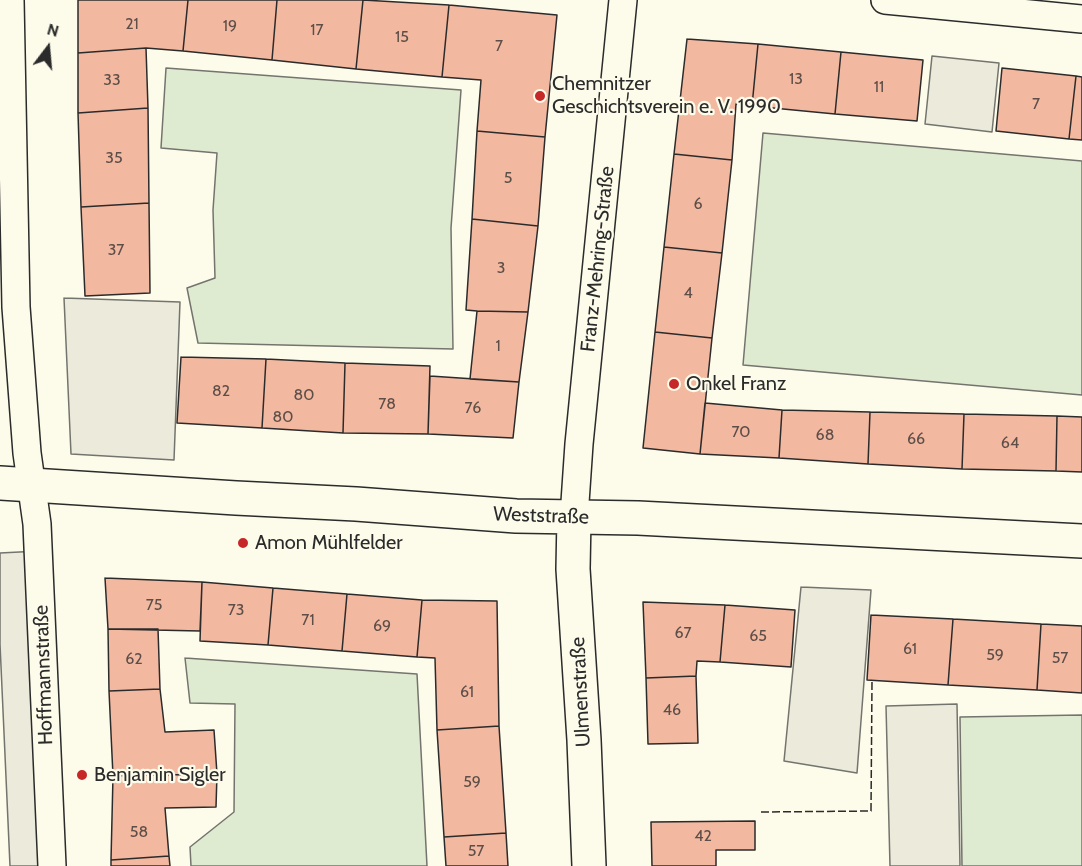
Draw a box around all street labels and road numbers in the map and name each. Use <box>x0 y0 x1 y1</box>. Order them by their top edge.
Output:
street label: Franz-Mehring-Straße <box>576 165 620 353</box>
street label: Weststraße <box>493 502 589 530</box>
street label: Hoffmannstraße <box>30 605 58 745</box>
street label: Ulmenstraße <box>566 636 596 748</box>

